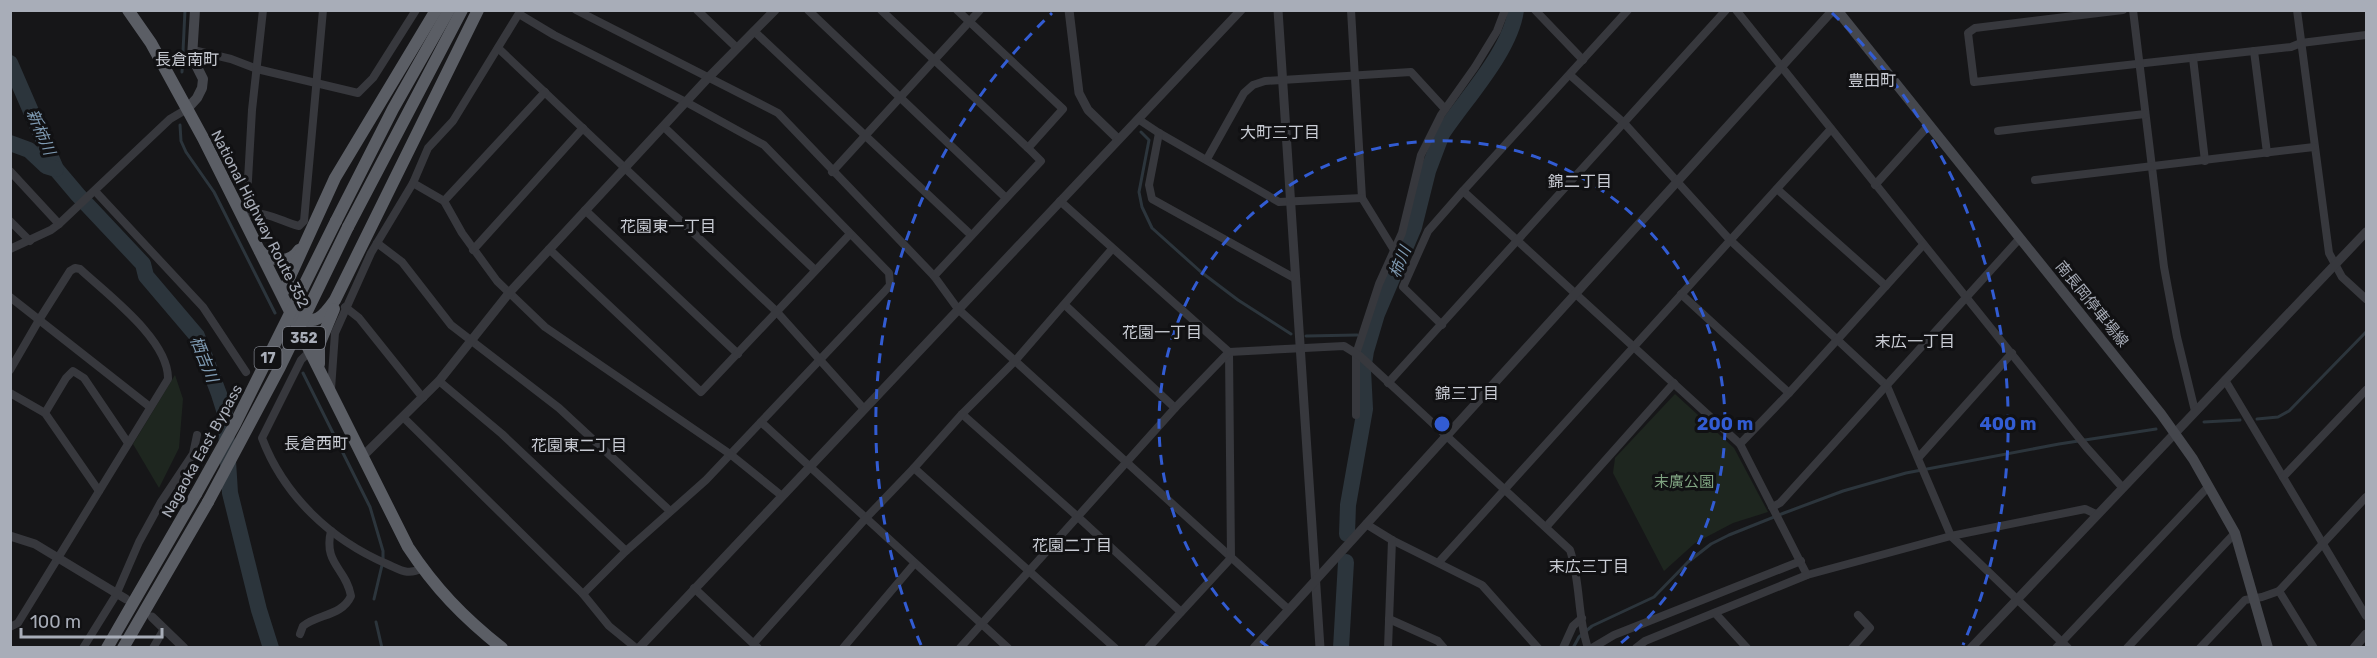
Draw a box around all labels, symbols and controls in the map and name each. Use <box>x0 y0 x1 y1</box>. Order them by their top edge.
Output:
district label: 長倉南町 <box>155 50 219 69</box>
district label: 豊田町 <box>1848 71 1896 90</box>
water label: 新柿川 <box>23 106 60 160</box>
district label: 大町三丁目 <box>1240 123 1320 142</box>
street label: National Highway Route 352 <box>207 127 313 311</box>
district label: 錦二丁目 <box>1548 172 1612 191</box>
district label: 花園東一丁目 <box>620 217 716 236</box>
water label: 柿川 <box>1385 242 1416 280</box>
street label: 南長岡停車場線 <box>2052 258 2132 350</box>
district label: 花園一丁目 <box>1122 323 1202 342</box>
road number: 352 <box>283 327 325 349</box>
district label: 末広一丁目 <box>1875 332 1955 351</box>
water label: 栖吉川 <box>186 333 223 387</box>
road number: 17 <box>254 347 282 369</box>
street label: Nagaoka East Bypass <box>158 381 246 521</box>
district label: 錦三丁目 <box>1435 384 1499 403</box>
text: 200 m <box>1697 413 1753 435</box>
text: 400 m <box>1979 413 2037 435</box>
centre of rings <box>1432 414 1452 434</box>
district label: 長倉西町 <box>284 434 348 453</box>
district label: 花園東二丁目 <box>531 436 627 455</box>
park label: 末廣公園 <box>1654 473 1714 491</box>
district label: 花園二丁目 <box>1032 536 1112 555</box>
district label: 末広三丁目 <box>1549 557 1629 576</box>
scale bar <box>21 601 162 639</box>
text: 100 m <box>30 611 81 633</box>

